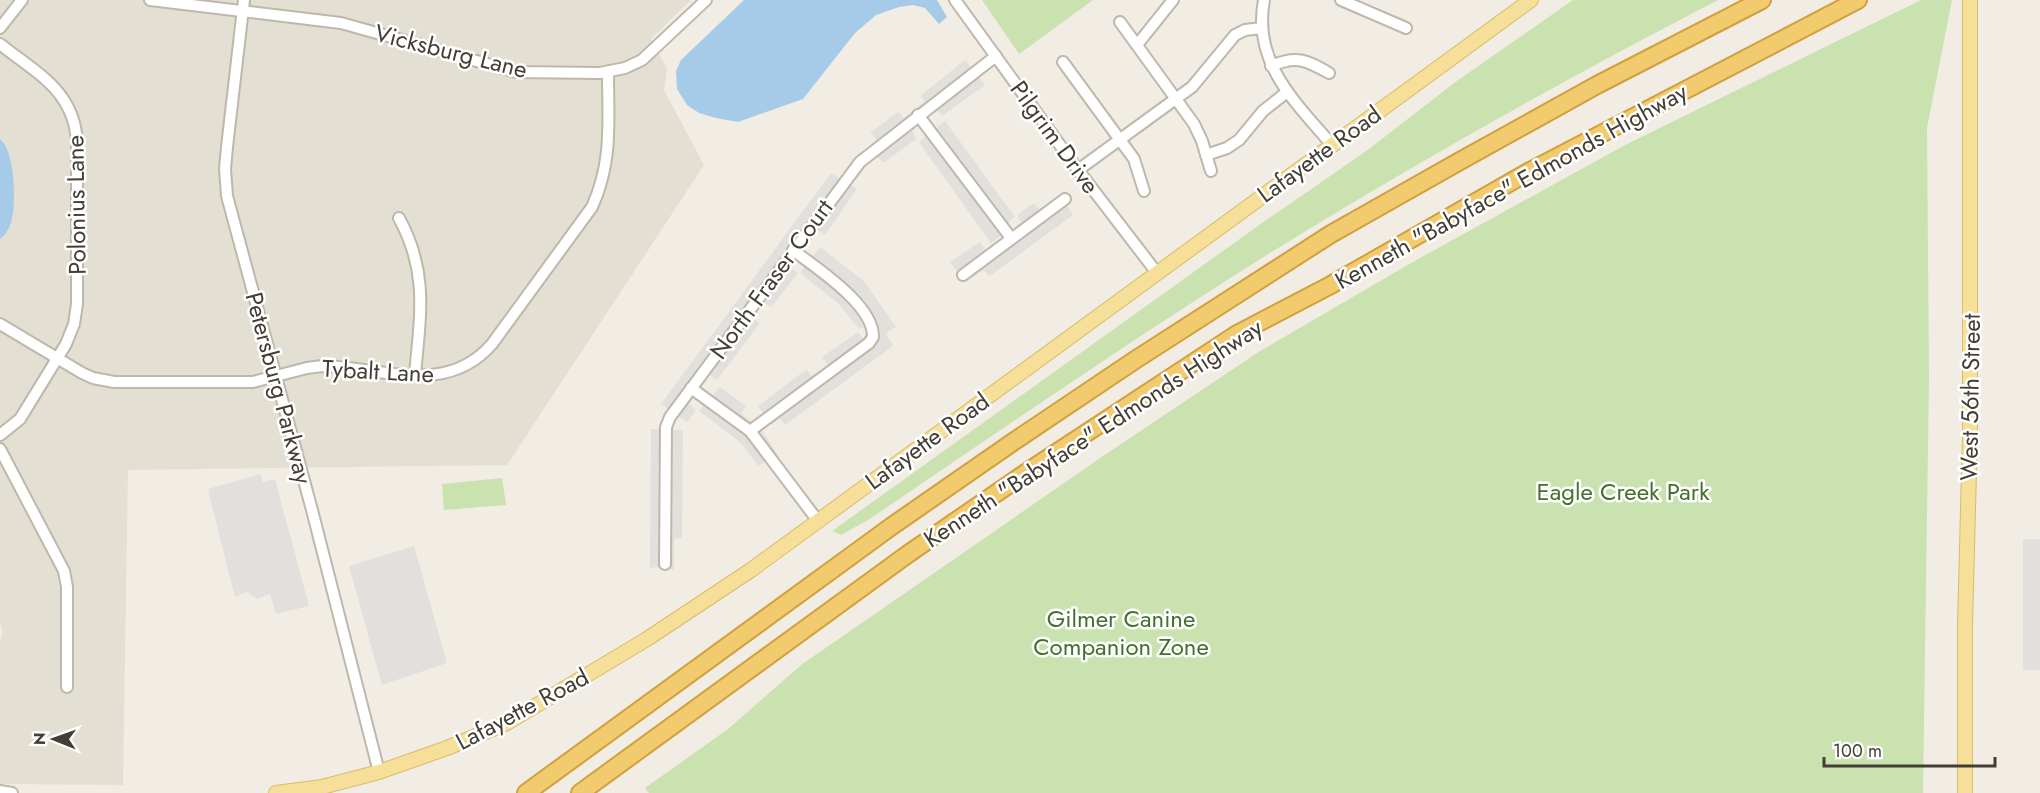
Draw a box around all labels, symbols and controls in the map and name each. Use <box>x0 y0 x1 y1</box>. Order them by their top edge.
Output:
street label: Vicksburg Lane <box>371 15 531 87</box>
street label: Pilgrim Drive <box>1002 73 1108 201</box>
street label: Kenneth "Babyface" Edmonds Highway <box>1329 74 1694 298</box>
street label: Lafayette Road <box>1250 97 1388 211</box>
street label: Polonius Lane <box>57 135 95 275</box>
street label: North Fraser Court <box>701 192 841 366</box>
street label: Petersburg Parkway <box>237 288 322 488</box>
street label: Kenneth "Babyface" Edmonds Highway <box>917 310 1270 556</box>
street label: West 56th Street <box>1951 313 1989 481</box>
street label: Tybalt Lane <box>321 351 435 391</box>
street label: Lafayette Road <box>858 384 996 498</box>
park label: Eagle Creek Park <box>1536 474 1710 509</box>
park label: Gilmer Canine Companion Zone <box>1033 601 1209 664</box>
street label: Lafayette Road <box>449 659 595 759</box>
north arrow <box>24 709 84 769</box>
scale bar <box>1824 730 1995 768</box>
text: N <box>28 732 51 745</box>
text: 100 m <box>1833 738 1882 764</box>

